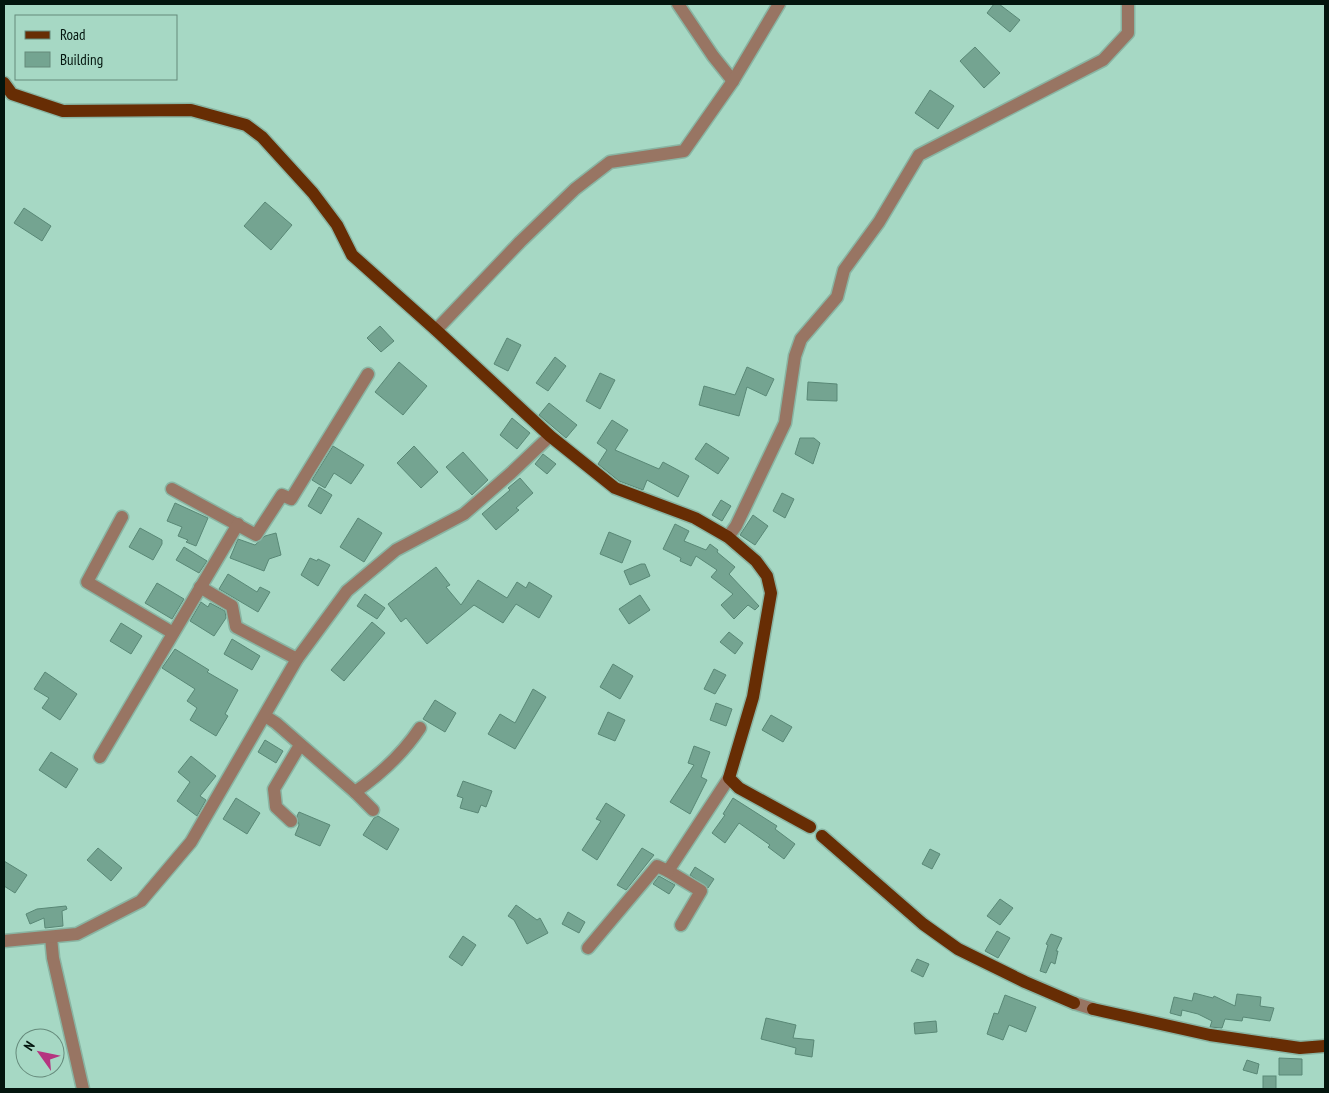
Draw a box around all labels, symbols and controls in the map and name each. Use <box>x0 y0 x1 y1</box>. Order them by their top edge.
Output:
legend <box>15 15 178 80</box>
text: Road <box>60 25 86 44</box>
text: Building <box>60 50 103 69</box>
north arrow <box>15 1028 65 1078</box>
text: N <box>19 1038 39 1054</box>

